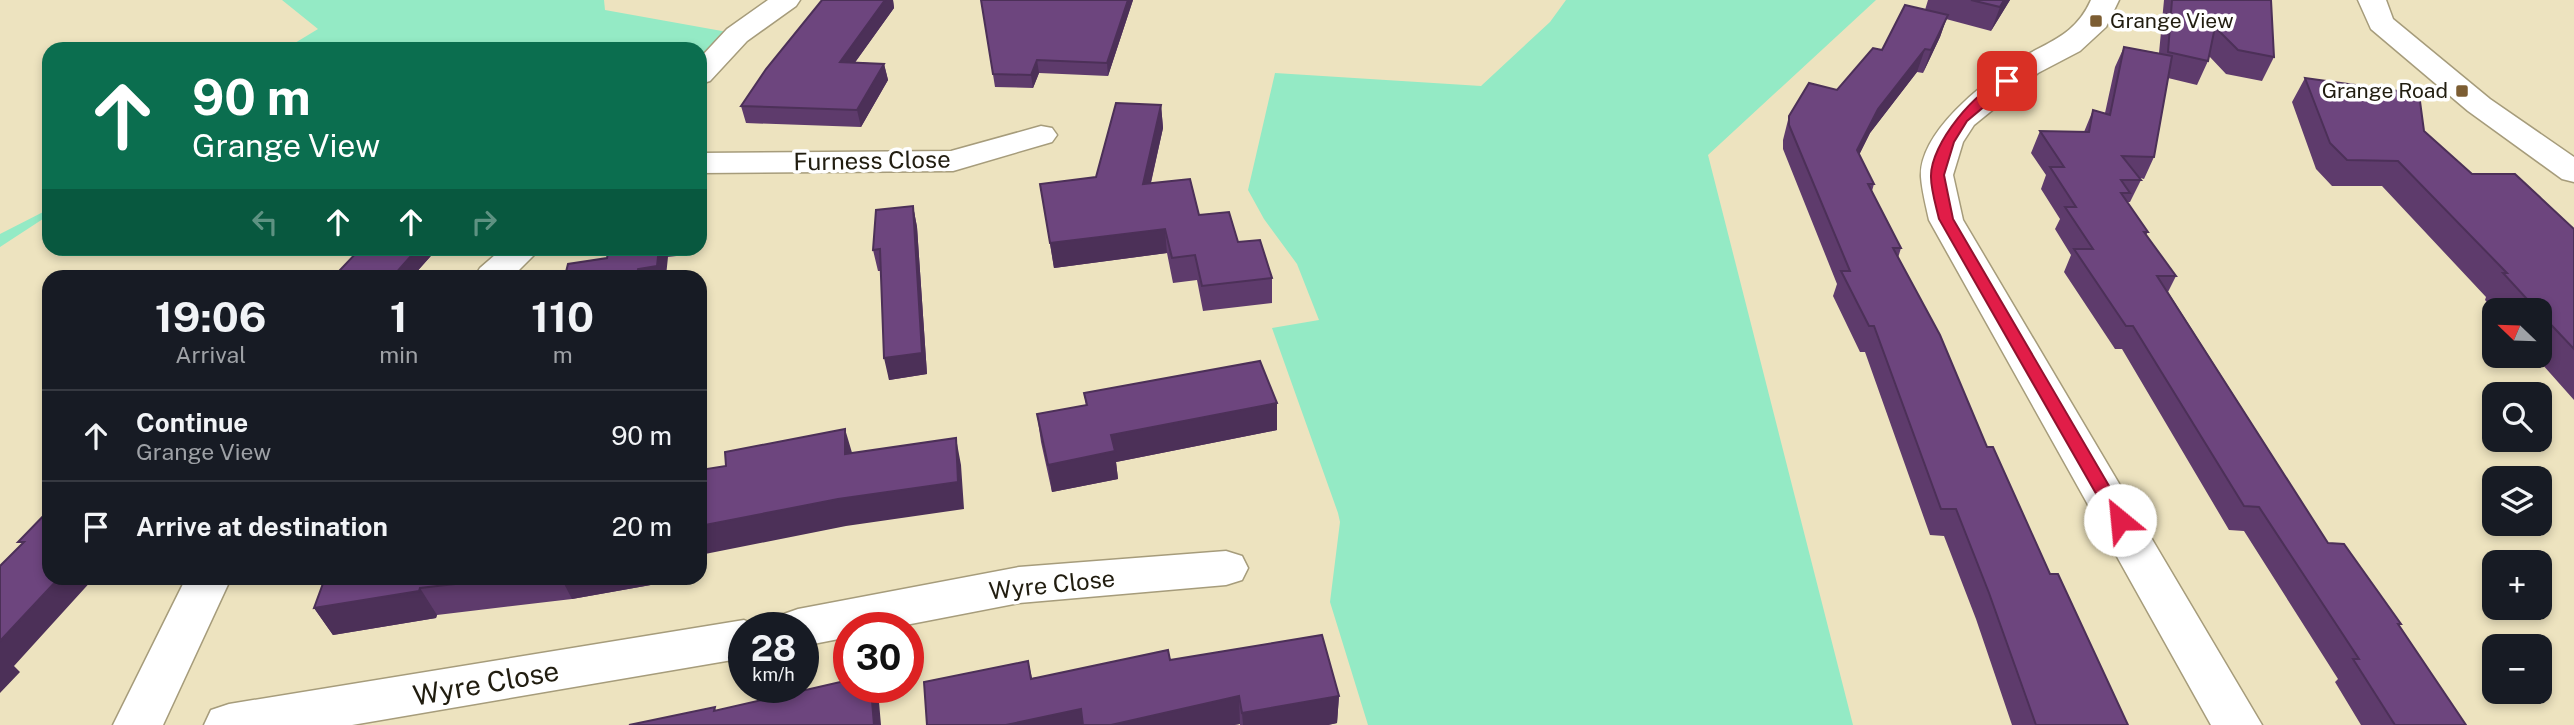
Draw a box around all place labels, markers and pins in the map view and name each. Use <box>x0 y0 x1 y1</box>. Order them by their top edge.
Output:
place label: Grange View <box>2110 8 2234 33</box>
marker: Grange View <box>2088 13 2104 29</box>
pin <box>1977 51 2037 111</box>
place label: Grange Road <box>2322 78 2448 103</box>
marker: Grange Road <box>2454 83 2470 99</box>

